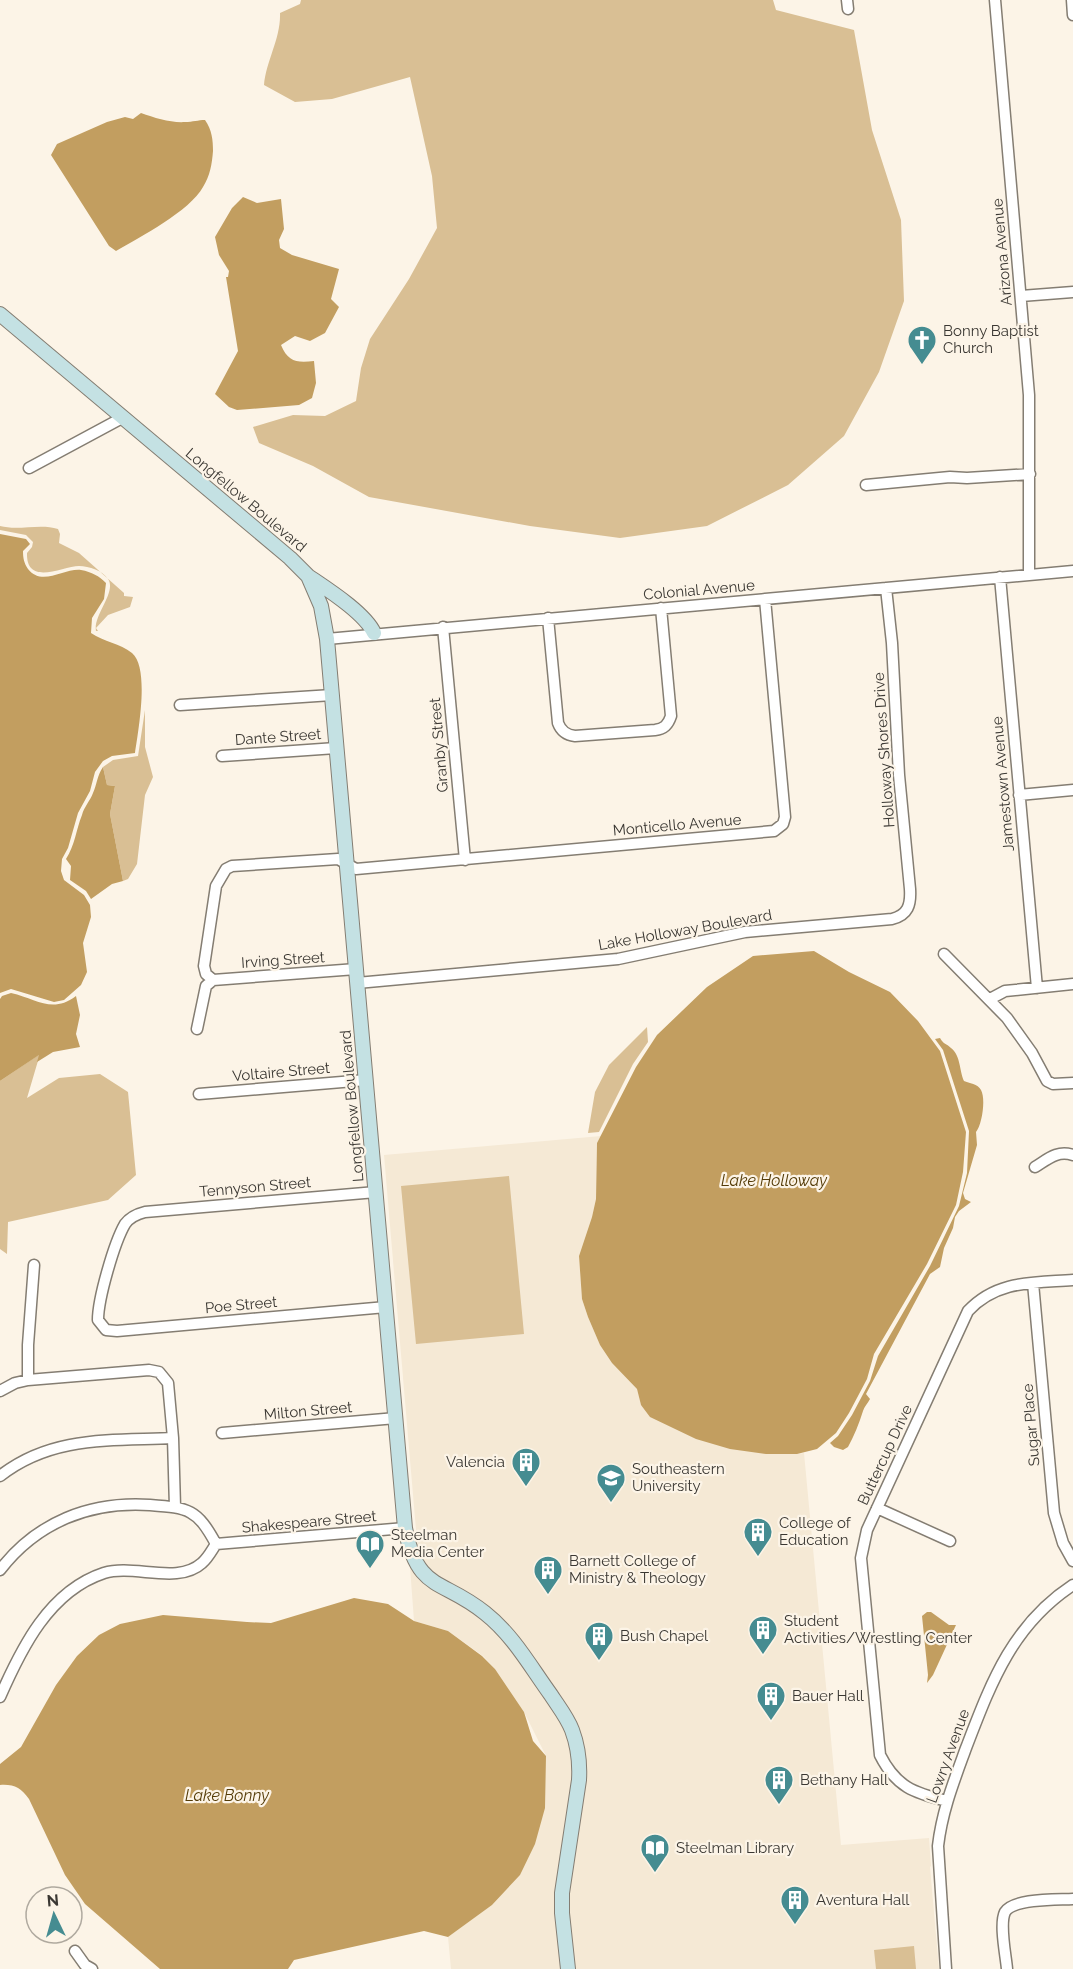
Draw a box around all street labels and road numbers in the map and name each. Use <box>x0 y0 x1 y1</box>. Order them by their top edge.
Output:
street label: Arizona Avenue <box>988 197 1016 306</box>
street label: Longfellow Boulevard <box>182 444 310 556</box>
street label: Colonial Avenue <box>642 576 756 604</box>
street label: Holloway Shores Drive <box>870 672 898 828</box>
street label: Granby Street <box>426 697 452 793</box>
street label: Jamestown Avenue <box>988 715 1018 852</box>
street label: Dante Street <box>234 725 322 749</box>
street label: Monticello Avenue <box>612 810 742 840</box>
street label: Lake Holloway Boulevard <box>597 906 773 954</box>
street label: Irving Street <box>241 948 325 972</box>
street label: Longfellow Boulevard <box>336 1029 368 1183</box>
street label: Voltaire Street <box>231 1059 331 1085</box>
street label: Tennyson Street <box>198 1173 312 1201</box>
street label: Poe Street <box>204 1293 278 1317</box>
street label: Sugar Place <box>1018 1383 1044 1467</box>
street label: Milton Street <box>263 1398 353 1424</box>
street label: Buttercup Drive <box>854 1402 916 1508</box>
street label: Shakespeare Street <box>241 1507 377 1537</box>
street label: Lowry Avenue <box>923 1707 973 1805</box>

